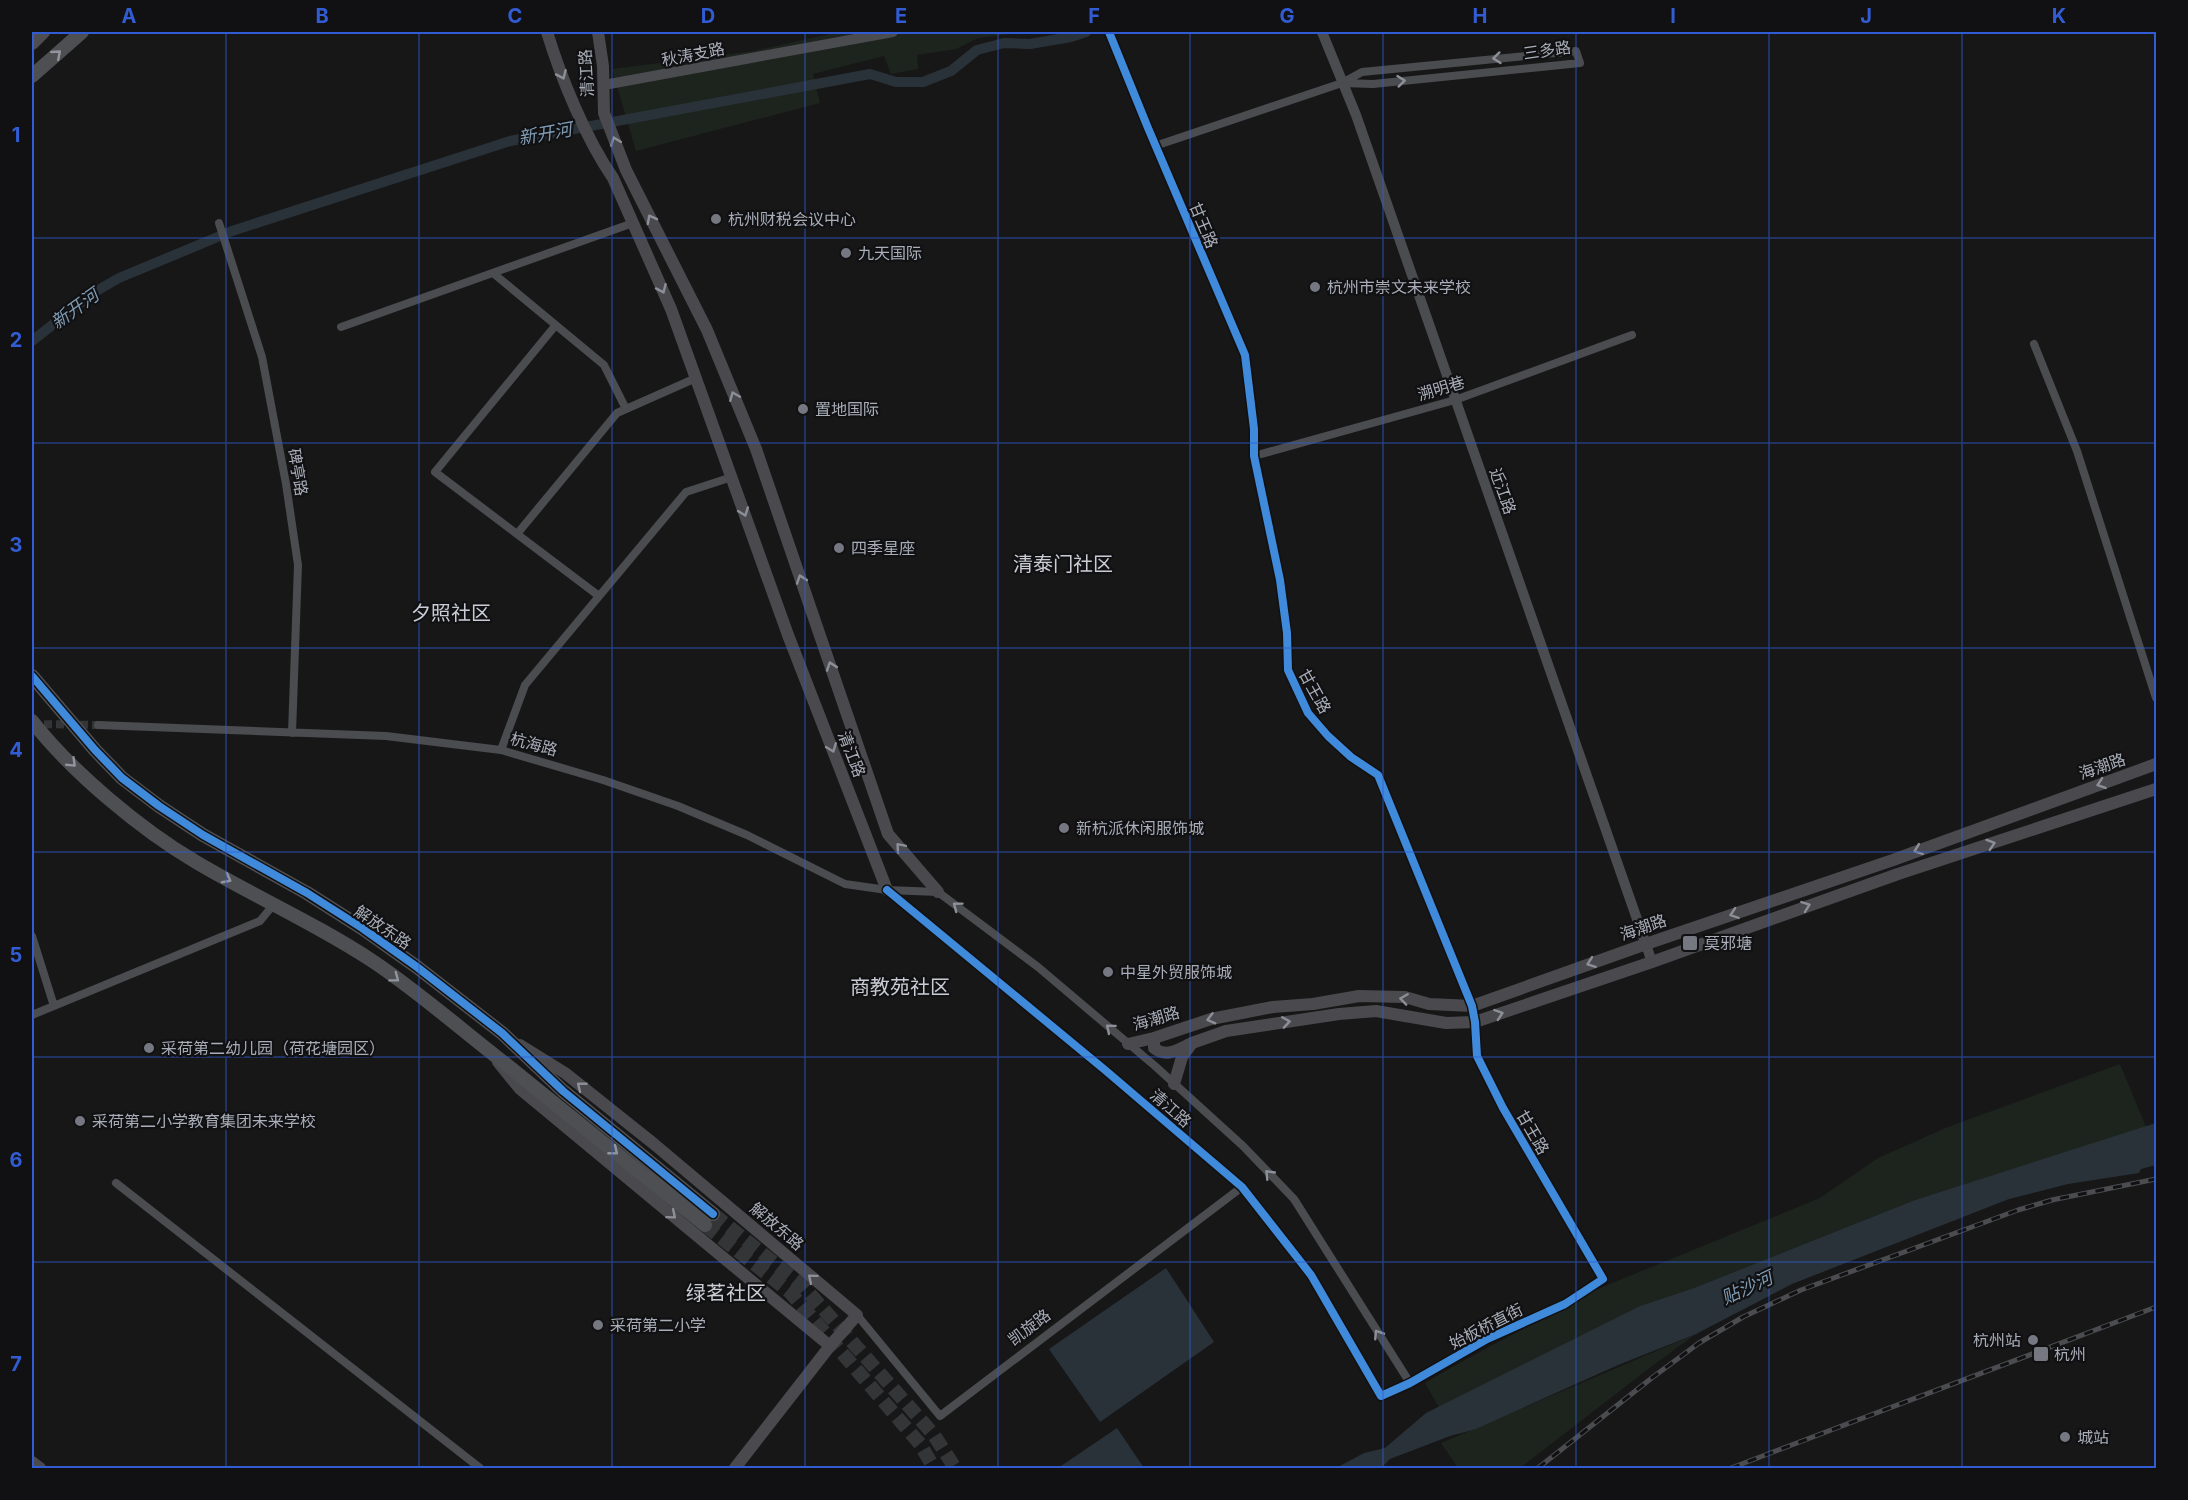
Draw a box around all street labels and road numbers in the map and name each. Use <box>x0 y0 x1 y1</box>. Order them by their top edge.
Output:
street label: 三多路 <box>1522 37 1572 63</box>
street label: 秋涛支路 <box>660 38 726 70</box>
street label: 清江路 <box>575 49 597 97</box>
street label: 甘王路 <box>1185 199 1223 251</box>
street label: 溯明巷 <box>1415 371 1467 405</box>
street label: 碑亭路 <box>284 447 312 497</box>
street label: 近江路 <box>1485 465 1521 517</box>
street label: 甘王路 <box>1295 665 1335 717</box>
street label: 杭海路 <box>508 728 560 760</box>
street label: 清江路 <box>834 728 870 780</box>
street label: 海潮路 <box>2076 749 2128 783</box>
street label: 解放东路 <box>351 901 415 953</box>
street label: 海潮路 <box>1617 910 1669 944</box>
street label: 海潮路 <box>1130 1002 1182 1034</box>
street label: 清江路 <box>1146 1085 1196 1131</box>
street label: 甘王路 <box>1512 1106 1554 1158</box>
street label: 解放东路 <box>746 1198 808 1254</box>
street label: 始板桥直街 <box>1446 1299 1526 1353</box>
street label: 凯旋路 <box>1004 1305 1054 1349</box>

